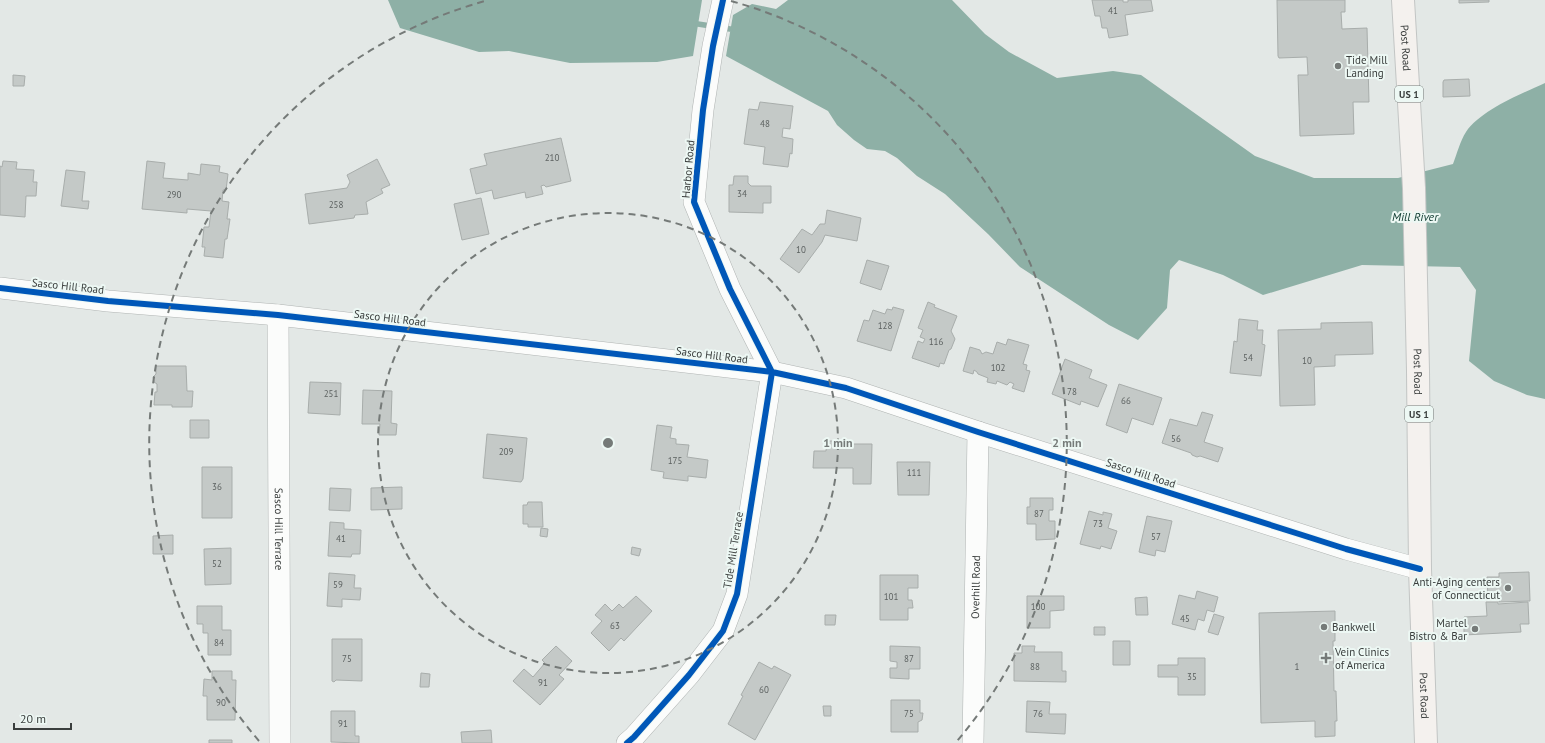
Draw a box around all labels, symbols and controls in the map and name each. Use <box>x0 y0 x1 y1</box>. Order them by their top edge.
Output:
house number: 41 <box>1108 5 1118 16</box>
street label: Post Road <box>1397 24 1414 72</box>
place label: Tide Mill Landing <box>1346 53 1388 80</box>
marker: Tide Mill Landing <box>1333 61 1343 71</box>
road number: US 1 <box>1395 86 1423 102</box>
house number: 48 <box>760 118 770 129</box>
street label: Harbor Road <box>678 139 698 199</box>
house number: 210 <box>545 152 559 163</box>
house number: 34 <box>737 188 747 199</box>
house number: 290 <box>167 189 181 200</box>
house number: 258 <box>329 199 343 210</box>
water label: Mill River <box>1392 209 1439 224</box>
house number: 10 <box>796 244 806 255</box>
street label: Sasco Hill Road <box>31 275 105 297</box>
street label: Sasco Hill Road <box>353 307 427 329</box>
house number: 128 <box>878 320 892 331</box>
house number: 116 <box>929 336 943 347</box>
street label: Sasco Hill Road <box>675 344 749 366</box>
street label: Post Road <box>1411 348 1425 395</box>
house number: 54 <box>1243 352 1253 363</box>
house number: 10 <box>1302 355 1312 366</box>
house number: 102 <box>991 362 1005 373</box>
house number: 78 <box>1067 386 1077 397</box>
house number: 251 <box>324 388 338 399</box>
house number: 66 <box>1121 395 1131 406</box>
road number: US 1 <box>1405 406 1433 422</box>
house number: 56 <box>1171 433 1181 444</box>
text: 1 min <box>823 435 853 450</box>
text: 2 min <box>1052 435 1082 450</box>
centre of rings <box>601 436 615 450</box>
house number: 209 <box>499 446 513 457</box>
house number: 175 <box>668 455 682 466</box>
street label: Sasco Hill Road <box>1104 455 1178 491</box>
house number: 111 <box>907 467 921 478</box>
house number: 36 <box>212 481 222 492</box>
street label: Sasco Hill Terrace <box>272 488 286 571</box>
house number: 87 <box>1034 508 1044 519</box>
street label: Tide Mill Terrace <box>720 510 746 589</box>
house number: 73 <box>1093 518 1103 529</box>
house number: 57 <box>1151 531 1161 542</box>
house number: 41 <box>336 533 346 544</box>
street label: Overhill Road <box>968 555 983 619</box>
house number: 52 <box>212 558 222 569</box>
place label: Anti-Aging centers of Connecticut <box>1413 575 1500 602</box>
house number: 59 <box>333 579 343 590</box>
marker: Anti-Aging centers of Connecticut <box>1503 583 1513 593</box>
house number: 101 <box>884 591 898 602</box>
house number: 100 <box>1031 601 1045 612</box>
house number: 45 <box>1180 613 1190 624</box>
place label: Martel Bistro & Bar <box>1409 616 1468 643</box>
house number: 63 <box>610 620 620 631</box>
place label: Bankwell <box>1332 620 1376 634</box>
marker: Bankwell <box>1319 622 1329 632</box>
marker: Martel Bistro & Bar <box>1470 624 1480 634</box>
house number: 84 <box>214 637 224 648</box>
place label: Vein Clinics of America <box>1334 645 1389 672</box>
marker: Vein Clinics of America <box>1320 652 1332 664</box>
house number: 75 <box>342 653 352 664</box>
house number: 87 <box>904 653 914 664</box>
house number: 88 <box>1030 661 1040 672</box>
house number: 1 <box>1295 661 1300 672</box>
house number: 35 <box>1187 671 1197 682</box>
street label: Post Road <box>1417 672 1432 719</box>
house number: 91 <box>538 677 548 688</box>
house number: 60 <box>759 684 769 695</box>
house number: 90 <box>216 697 226 708</box>
scale bar <box>14 705 71 731</box>
house number: 75 <box>904 708 914 719</box>
house number: 76 <box>1033 708 1043 719</box>
text: 20 m <box>20 711 46 726</box>
house number: 91 <box>338 718 348 729</box>

